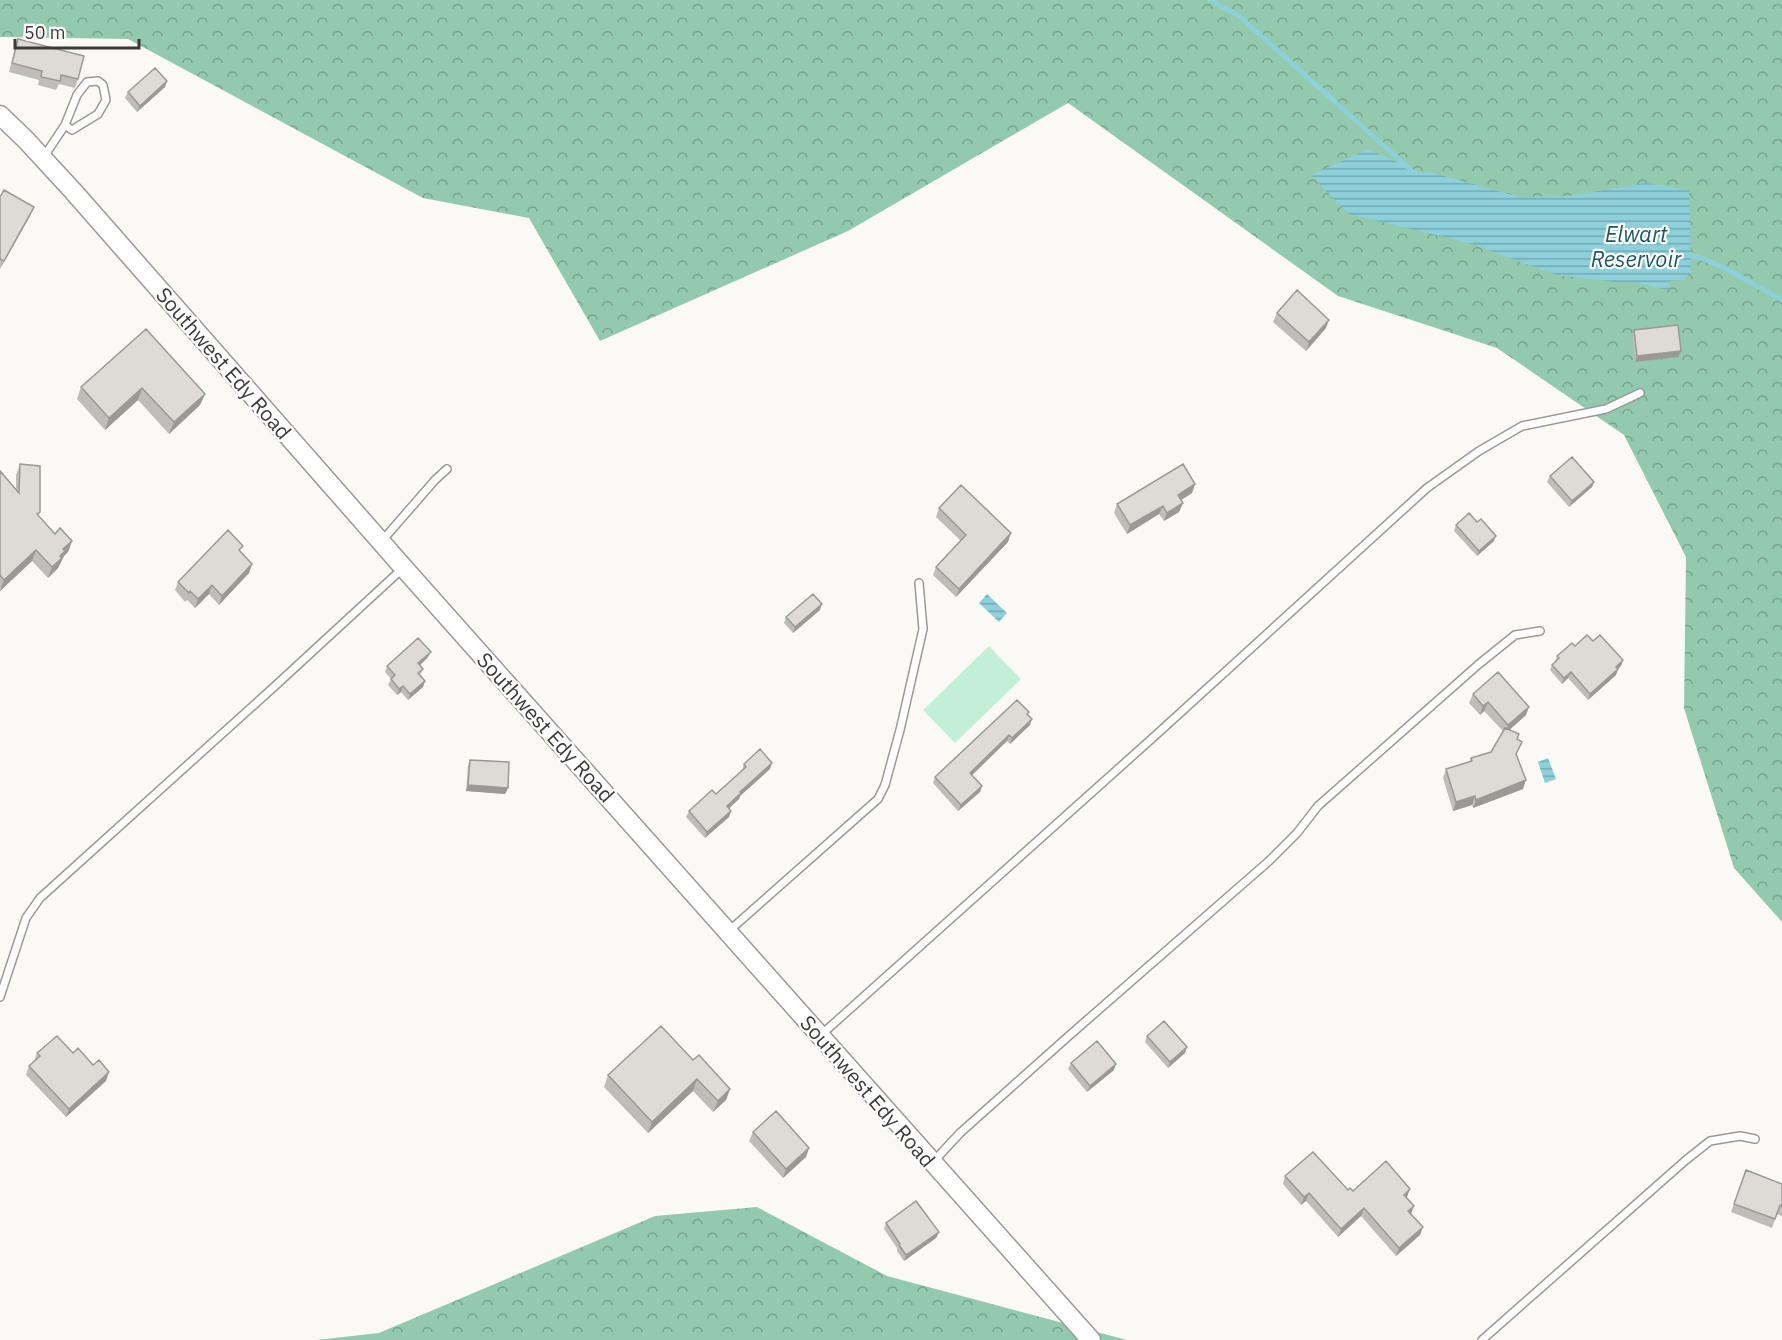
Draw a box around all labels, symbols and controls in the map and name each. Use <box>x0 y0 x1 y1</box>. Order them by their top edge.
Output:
scale bar <box>15 12 140 50</box>
text: 50 m <box>24 21 66 44</box>
water label: Elwart Reservoir <box>1591 219 1682 273</box>
street label: Southwest Edy Road <box>150 281 298 445</box>
street label: Southwest Edy Road <box>471 646 621 808</box>
street label: Southwest Edy Road <box>794 1009 942 1173</box>

